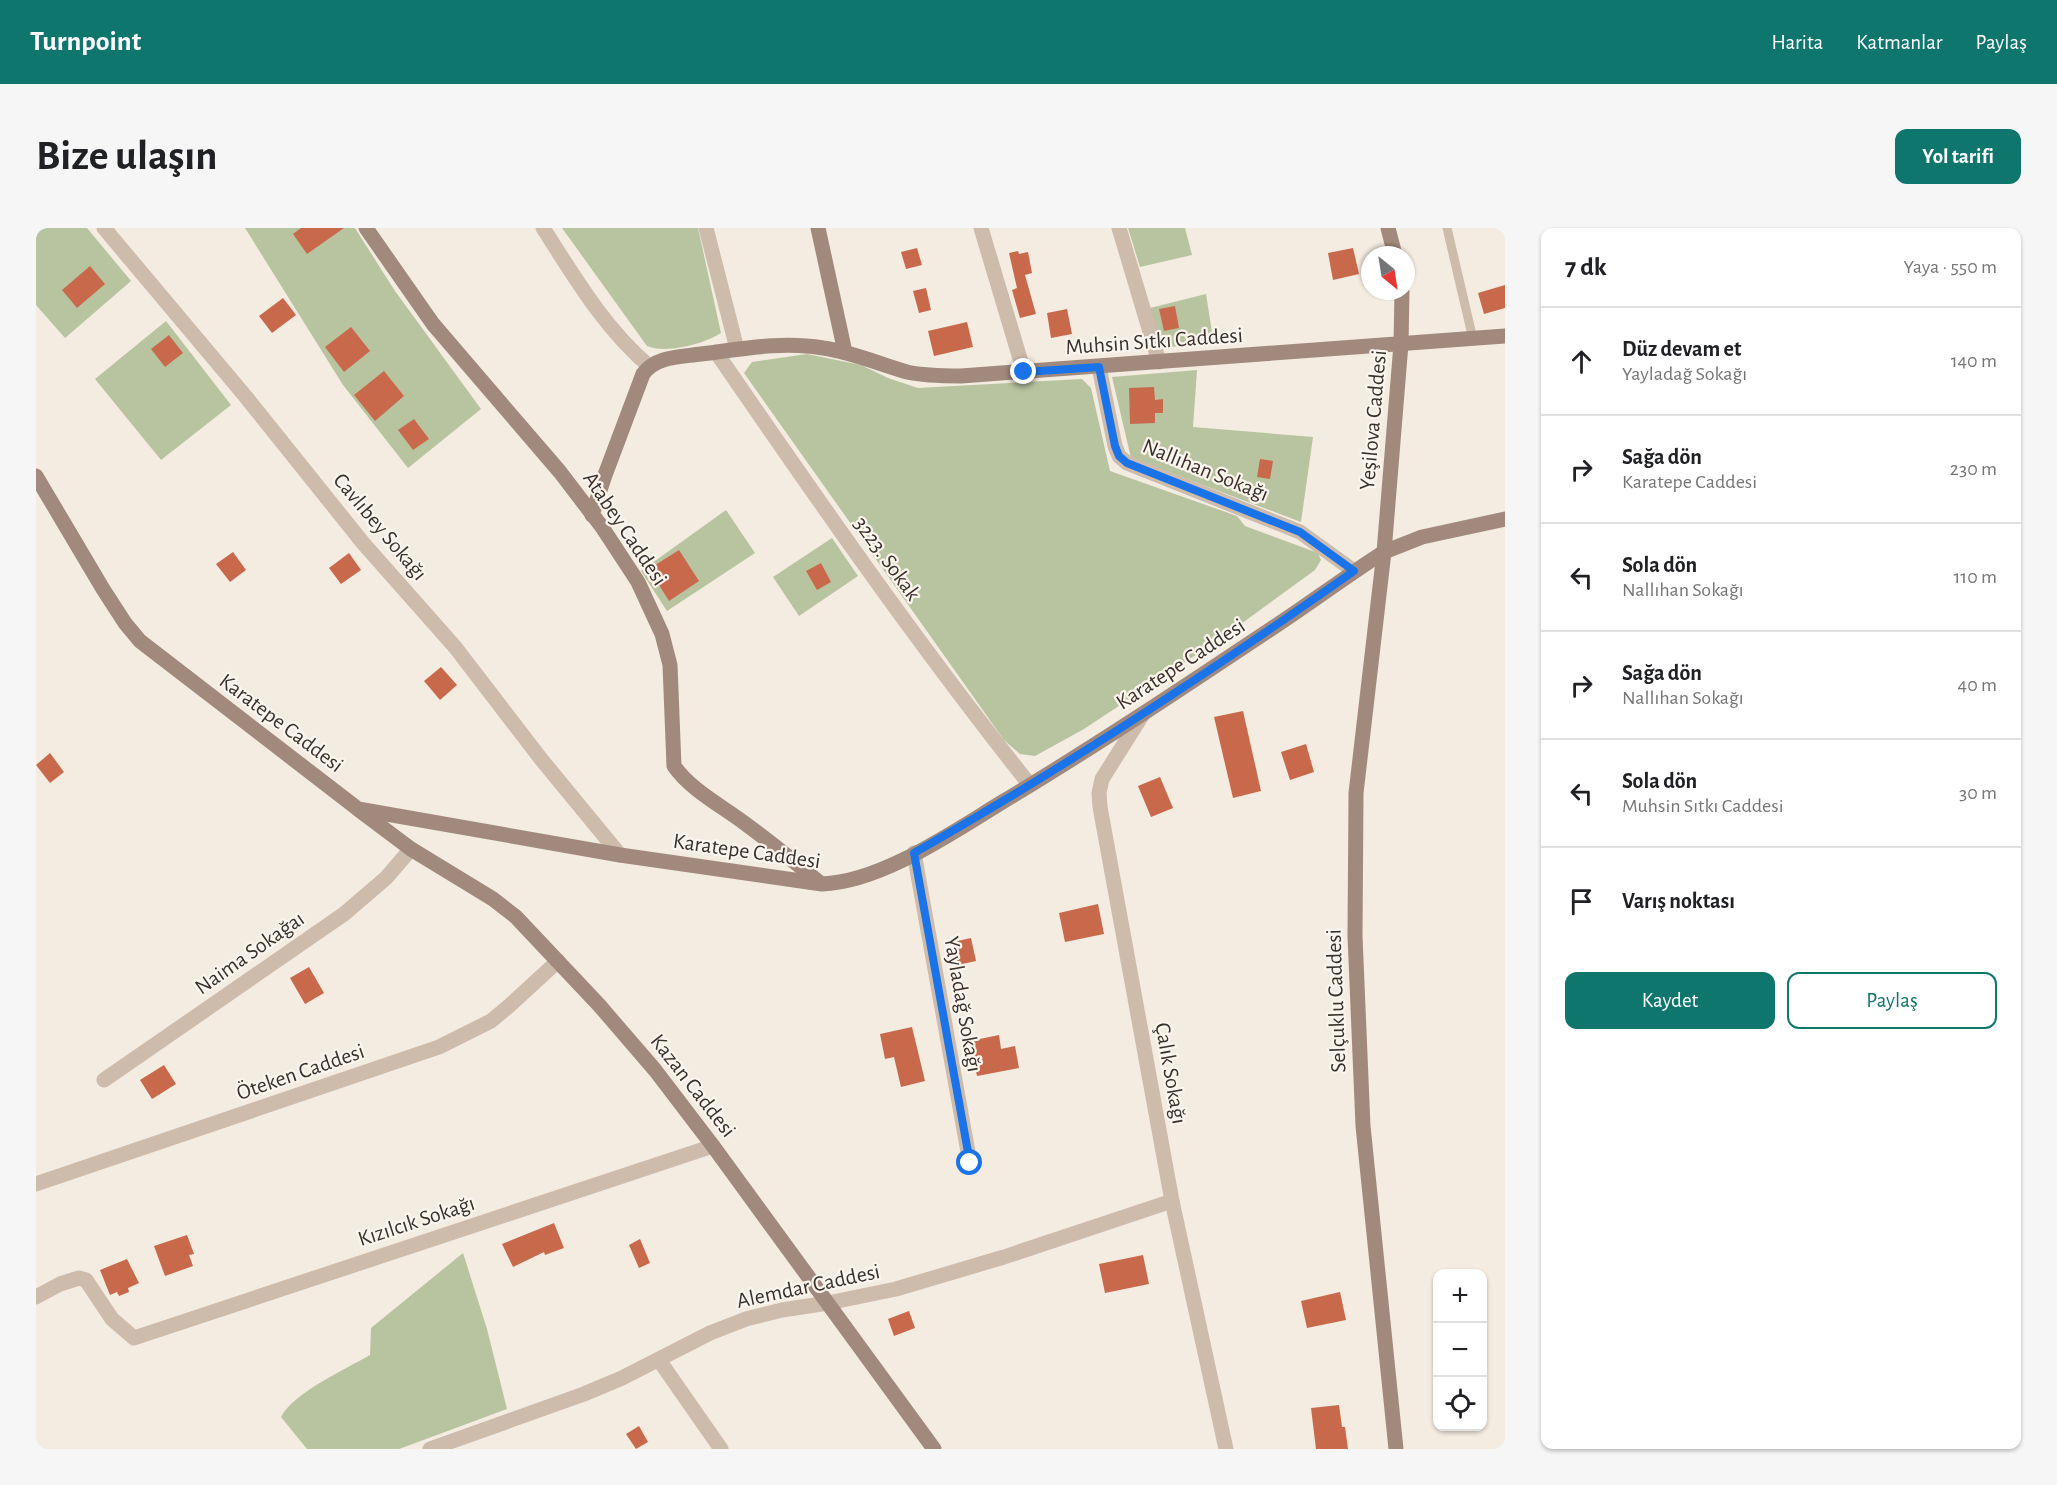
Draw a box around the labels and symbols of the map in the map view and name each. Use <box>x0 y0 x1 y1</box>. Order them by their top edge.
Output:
north arrow <box>1361 246 1415 300</box>
street label: Muhsin Sıtkı Caddesi <box>1065 324 1243 358</box>
street label: Yeşilova Caddesi <box>1356 349 1390 491</box>
route end <box>1010 358 1036 384</box>
street label: Nallıhan Sokağı <box>1139 435 1272 505</box>
street label: Atabey Caddesi <box>579 468 671 589</box>
street label: Cavlıbey Sokağı <box>329 469 431 584</box>
street label: 3223. Sokak <box>850 513 925 604</box>
street label: Karatepe Caddesi <box>1112 614 1249 714</box>
street label: Karatepe Caddesi <box>215 669 347 776</box>
street label: Karatepe Caddesi <box>672 830 822 872</box>
street label: Naima Sokağaı <box>191 907 308 999</box>
street label: Selçuklu Caddesi <box>1323 929 1349 1073</box>
street label: Yayladağ Sokağı <box>940 935 986 1074</box>
street label: Çalık Sokağı <box>1151 1021 1191 1126</box>
street label: Kazan Caddesi <box>646 1030 740 1141</box>
street label: Öteken Caddesi <box>234 1040 367 1104</box>
route start <box>956 1149 982 1175</box>
street label: Kızılcık Sokağı <box>355 1192 477 1250</box>
street label: Alemdar Caddesi <box>735 1260 882 1312</box>

